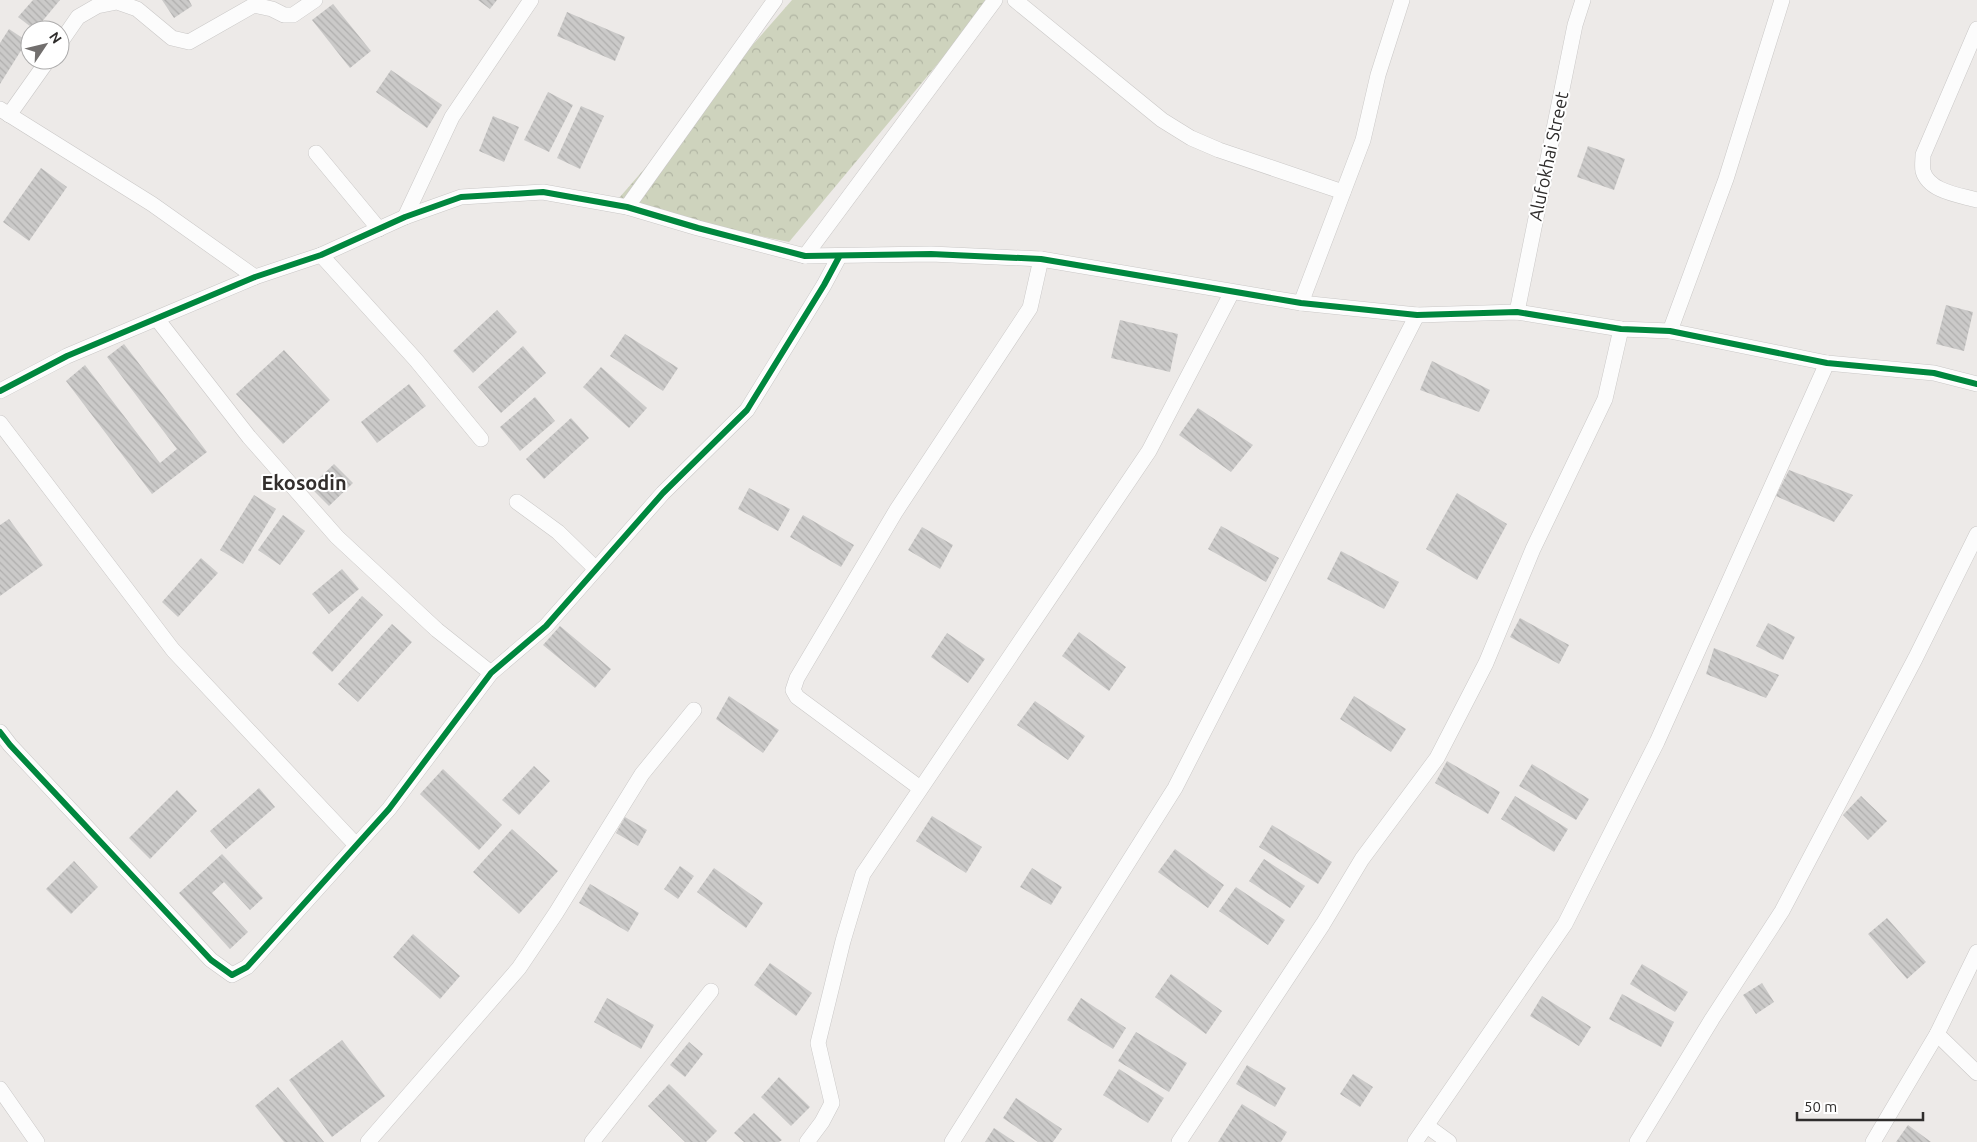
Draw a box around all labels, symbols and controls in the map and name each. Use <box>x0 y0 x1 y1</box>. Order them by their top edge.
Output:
north arrow <box>20 20 70 70</box>
text: N <box>46 29 65 46</box>
street label: Alufokhai Street <box>1525 90 1571 222</box>
district label: Ekosodin <box>261 471 347 494</box>
scale bar <box>1797 1090 1923 1122</box>
text: 50 m <box>1804 1098 1837 1115</box>

